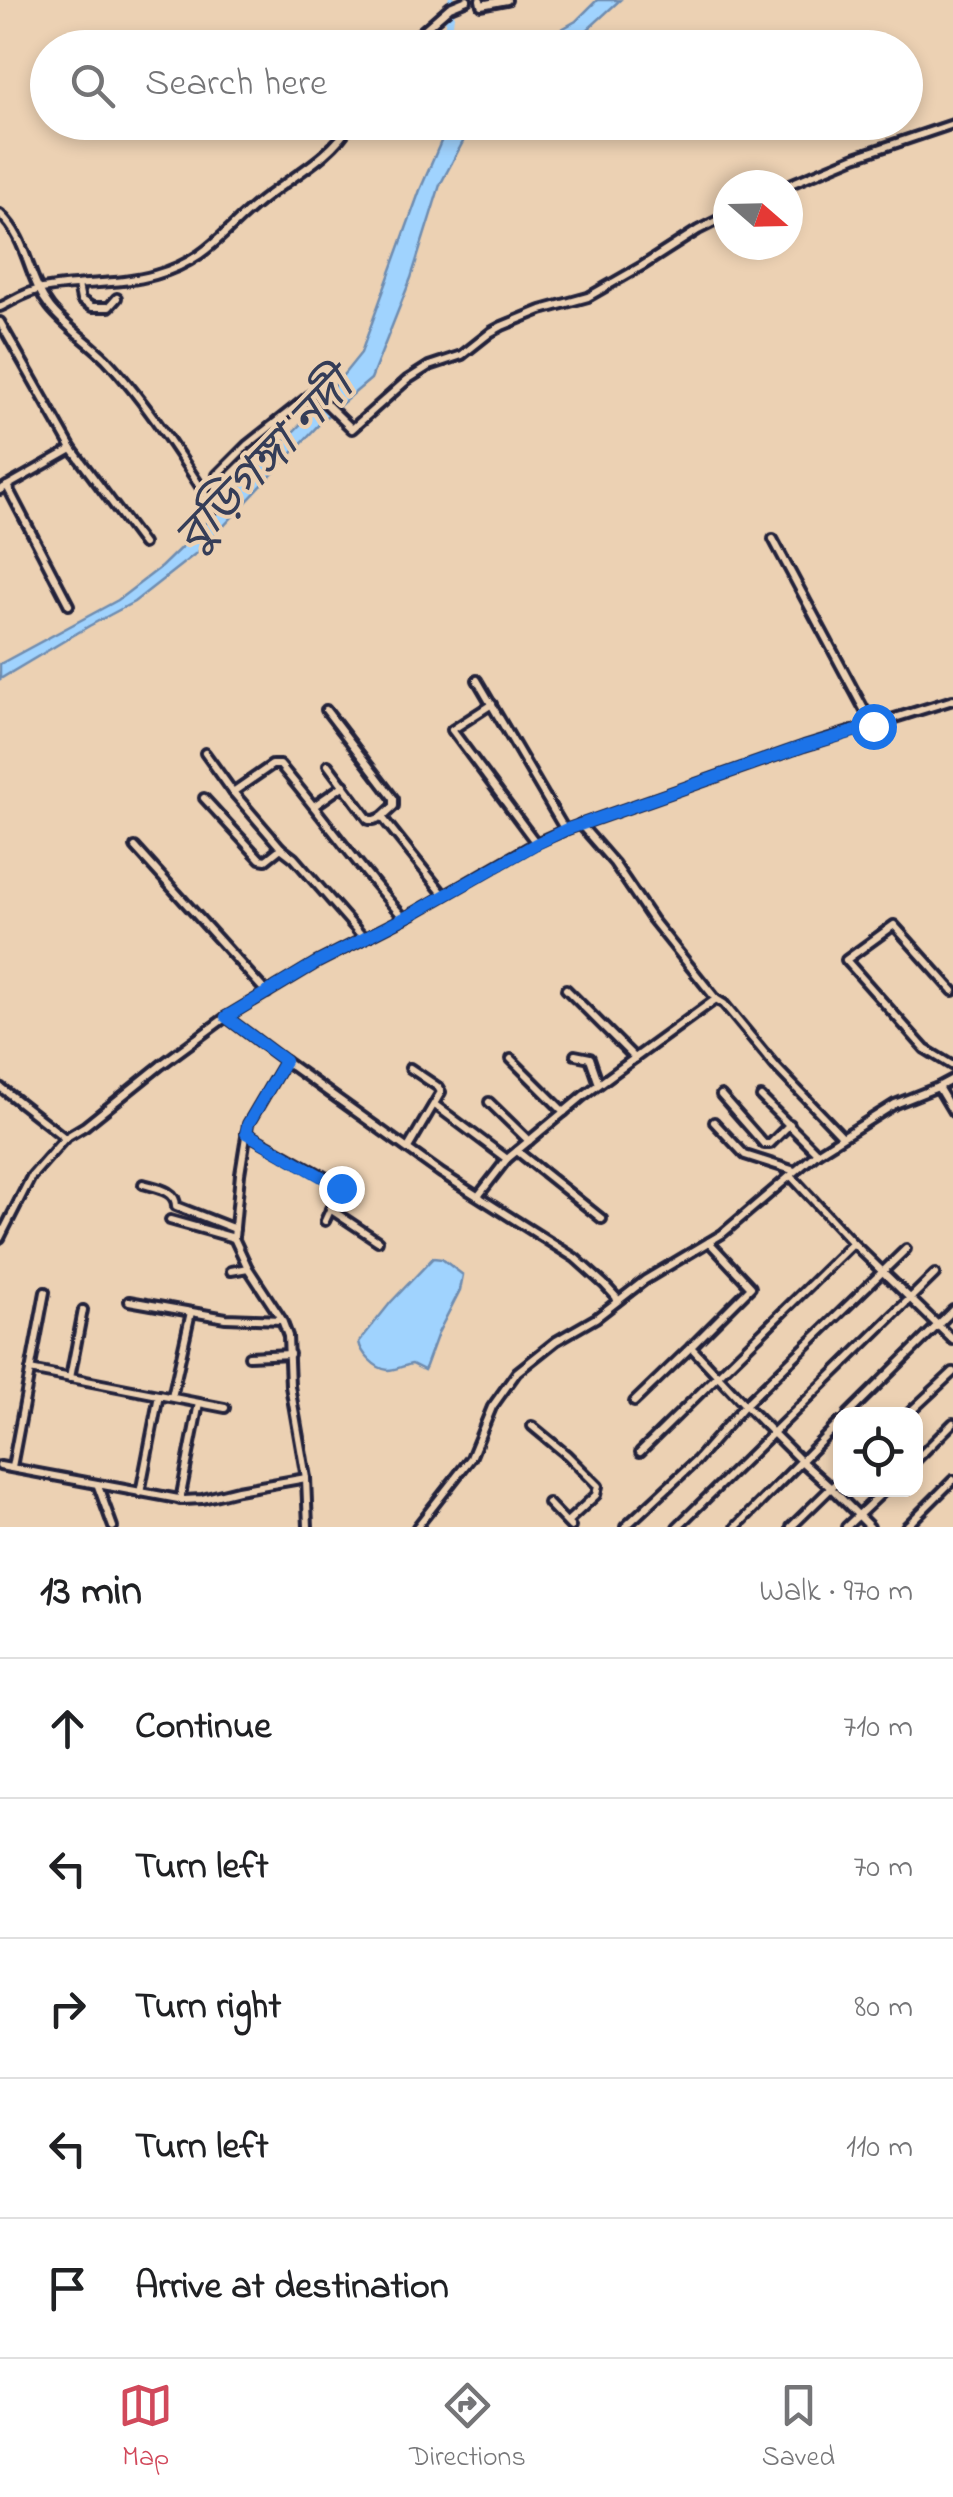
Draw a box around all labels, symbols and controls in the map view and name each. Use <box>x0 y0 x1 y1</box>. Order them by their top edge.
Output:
search box <box>30 30 923 140</box>
text: Search here <box>145 57 327 113</box>
icon: search <box>65 58 120 113</box>
north arrow <box>713 170 803 260</box>
water label: বুড়িগঙ্গা নদী <box>160 350 378 572</box>
route start <box>851 704 897 750</box>
route end <box>319 1166 365 1212</box>
map controls <box>833 1407 923 1497</box>
button: locate <box>833 1407 923 1497</box>
text: 13 min <box>40 1562 142 1623</box>
text: Walk · 970 m <box>759 1569 913 1616</box>
text: Continue <box>135 1700 271 1756</box>
icon: ahead <box>40 1701 95 1756</box>
text: 710 m <box>843 1705 913 1752</box>
text: Turn left <box>135 1840 268 1896</box>
icon: left <box>40 1841 95 1896</box>
text: 70 m <box>853 1845 913 1892</box>
text: Turn right <box>135 1980 281 2036</box>
icon: right <box>40 1981 95 2036</box>
text: 80 m <box>854 1985 913 2032</box>
text: Turn left <box>135 2120 268 2176</box>
icon: left <box>40 2121 95 2176</box>
text: 110 m <box>846 2125 913 2172</box>
text: Arrive at destination <box>135 2260 449 2316</box>
icon: arrive <box>40 2261 95 2316</box>
tab: Map <box>118 2378 173 2479</box>
tab: Directions <box>409 2378 526 2479</box>
tab: Saved <box>762 2378 835 2479</box>

